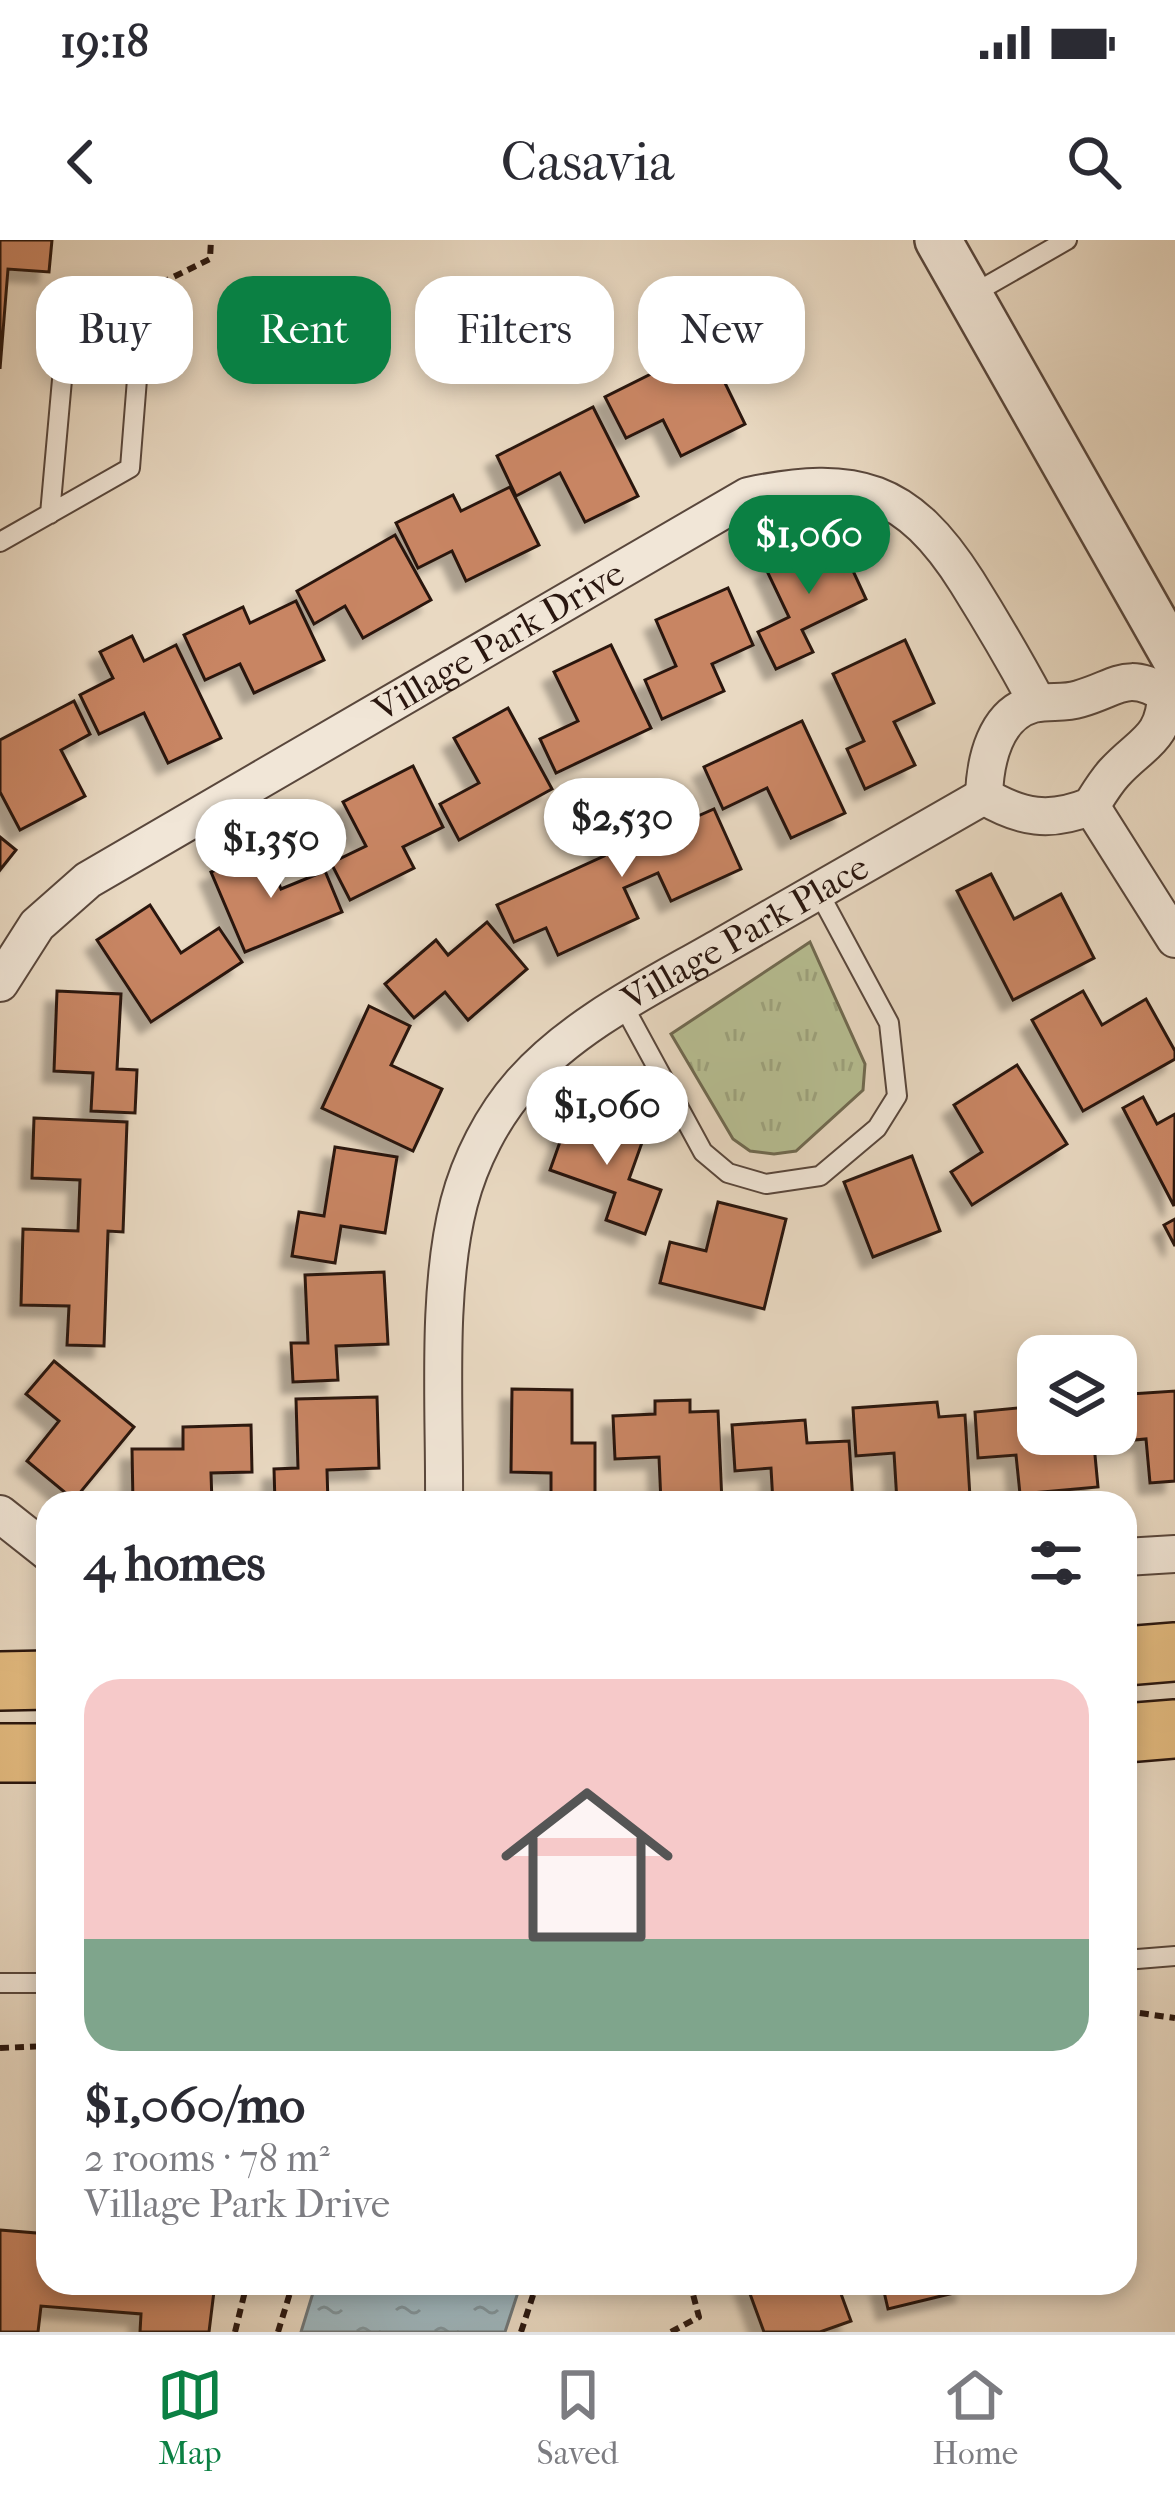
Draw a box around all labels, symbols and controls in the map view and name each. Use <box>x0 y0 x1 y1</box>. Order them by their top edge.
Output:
text: 19:18 <box>60 16 149 69</box>
icon: back <box>48 129 114 195</box>
icon: search <box>1061 129 1127 195</box>
text: Casavia <box>501 131 674 194</box>
chip: Buy <box>36 276 193 384</box>
chip: Rent <box>217 276 391 384</box>
chip: Filters <box>415 276 614 384</box>
chip: New <box>638 276 805 384</box>
pin: $1,060 <box>711 495 907 597</box>
text: $1,060 <box>755 511 863 557</box>
street label: Village Park Drive <box>365 552 631 731</box>
pin: $2,530 <box>524 778 720 880</box>
text: $2,530 <box>571 794 673 840</box>
pin: $1,350 <box>173 799 369 901</box>
text: $1,350 <box>222 815 320 861</box>
street label: Village Park Place <box>613 846 876 1020</box>
pin: $1,060 <box>509 1066 705 1168</box>
text: $1,060 <box>553 1082 661 1128</box>
map controls <box>1017 1335 1137 1455</box>
button: layers <box>1017 1335 1137 1455</box>
icon: filters <box>1023 1530 1089 1596</box>
text: 4 homes <box>84 1533 265 1593</box>
icon: home <box>479 1757 695 1973</box>
text: $1,060/mo <box>84 2075 305 2135</box>
text: 2 rooms · 78 m² <box>84 2135 330 2181</box>
text: Village Park Drive <box>84 2181 390 2227</box>
tab: Map <box>157 2362 223 2473</box>
tab: Saved <box>537 2362 618 2473</box>
tab: Home <box>932 2362 1018 2473</box>

